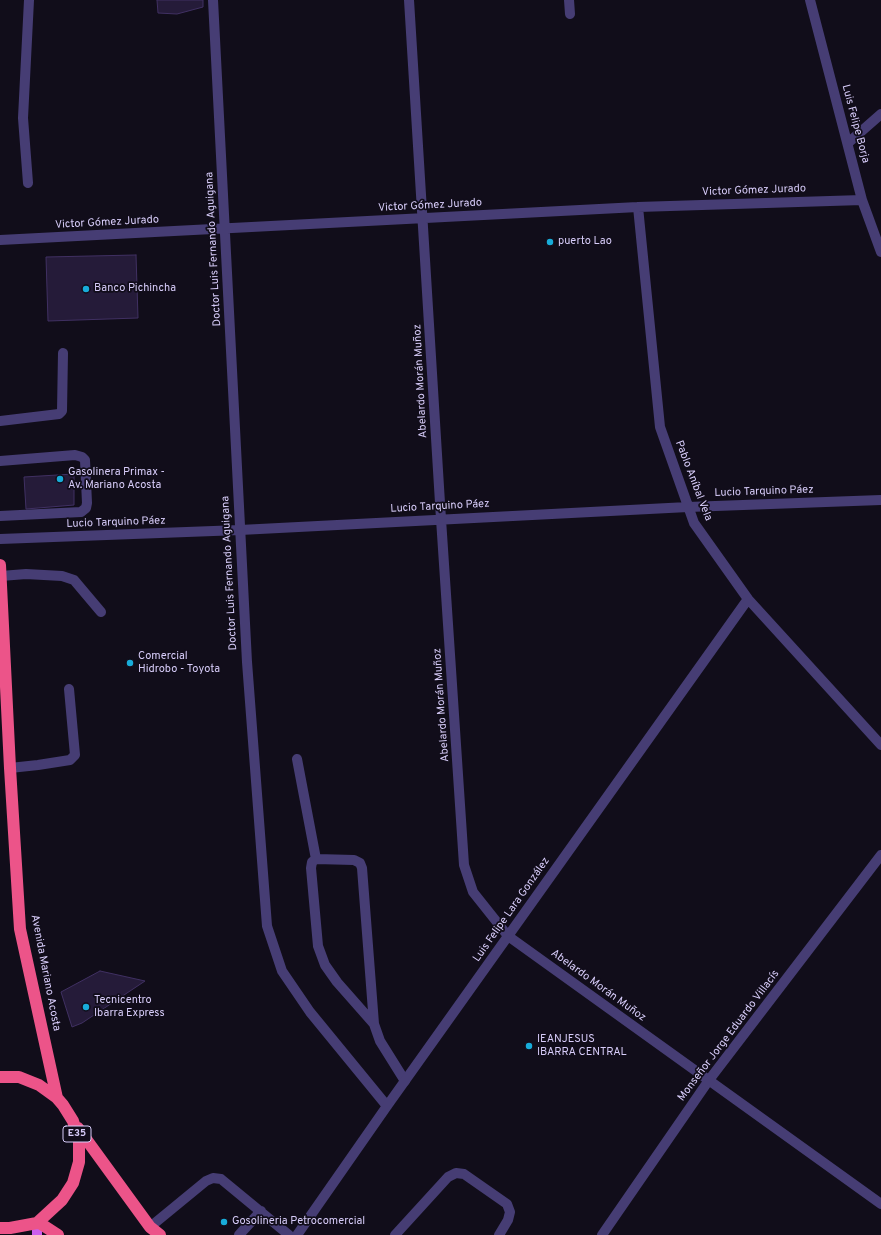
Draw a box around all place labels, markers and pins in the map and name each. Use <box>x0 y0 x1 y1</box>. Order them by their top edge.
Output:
place label: puerto Lao <box>558 235 612 249</box>
marker: puerto Lao <box>545 237 555 247</box>
place label: Banco Pichincha <box>94 282 176 296</box>
marker: Banco Pichincha <box>81 284 91 294</box>
place label: Gasolinera Primax - Av. Mariano Acosta <box>68 466 165 492</box>
marker: Gasolinera Primax - Av. Mariano Acosta <box>55 474 65 484</box>
place label: Comercial Hidrobo - Toyota <box>138 650 220 676</box>
marker: Comercial Hidrobo - Toyota <box>125 658 135 668</box>
place label: Tecnicentro Ibarra Express <box>94 994 165 1020</box>
marker: Tecnicentro Ibarra Express <box>81 1002 91 1012</box>
place label: IEANJESUS IBARRA CENTRAL <box>537 1033 627 1059</box>
marker: IEANJESUS IBARRA CENTRAL <box>524 1041 534 1051</box>
place label: Gosolineria Petrocomercial <box>232 1215 365 1229</box>
marker: Gosolineria Petrocomercial <box>219 1217 229 1227</box>

